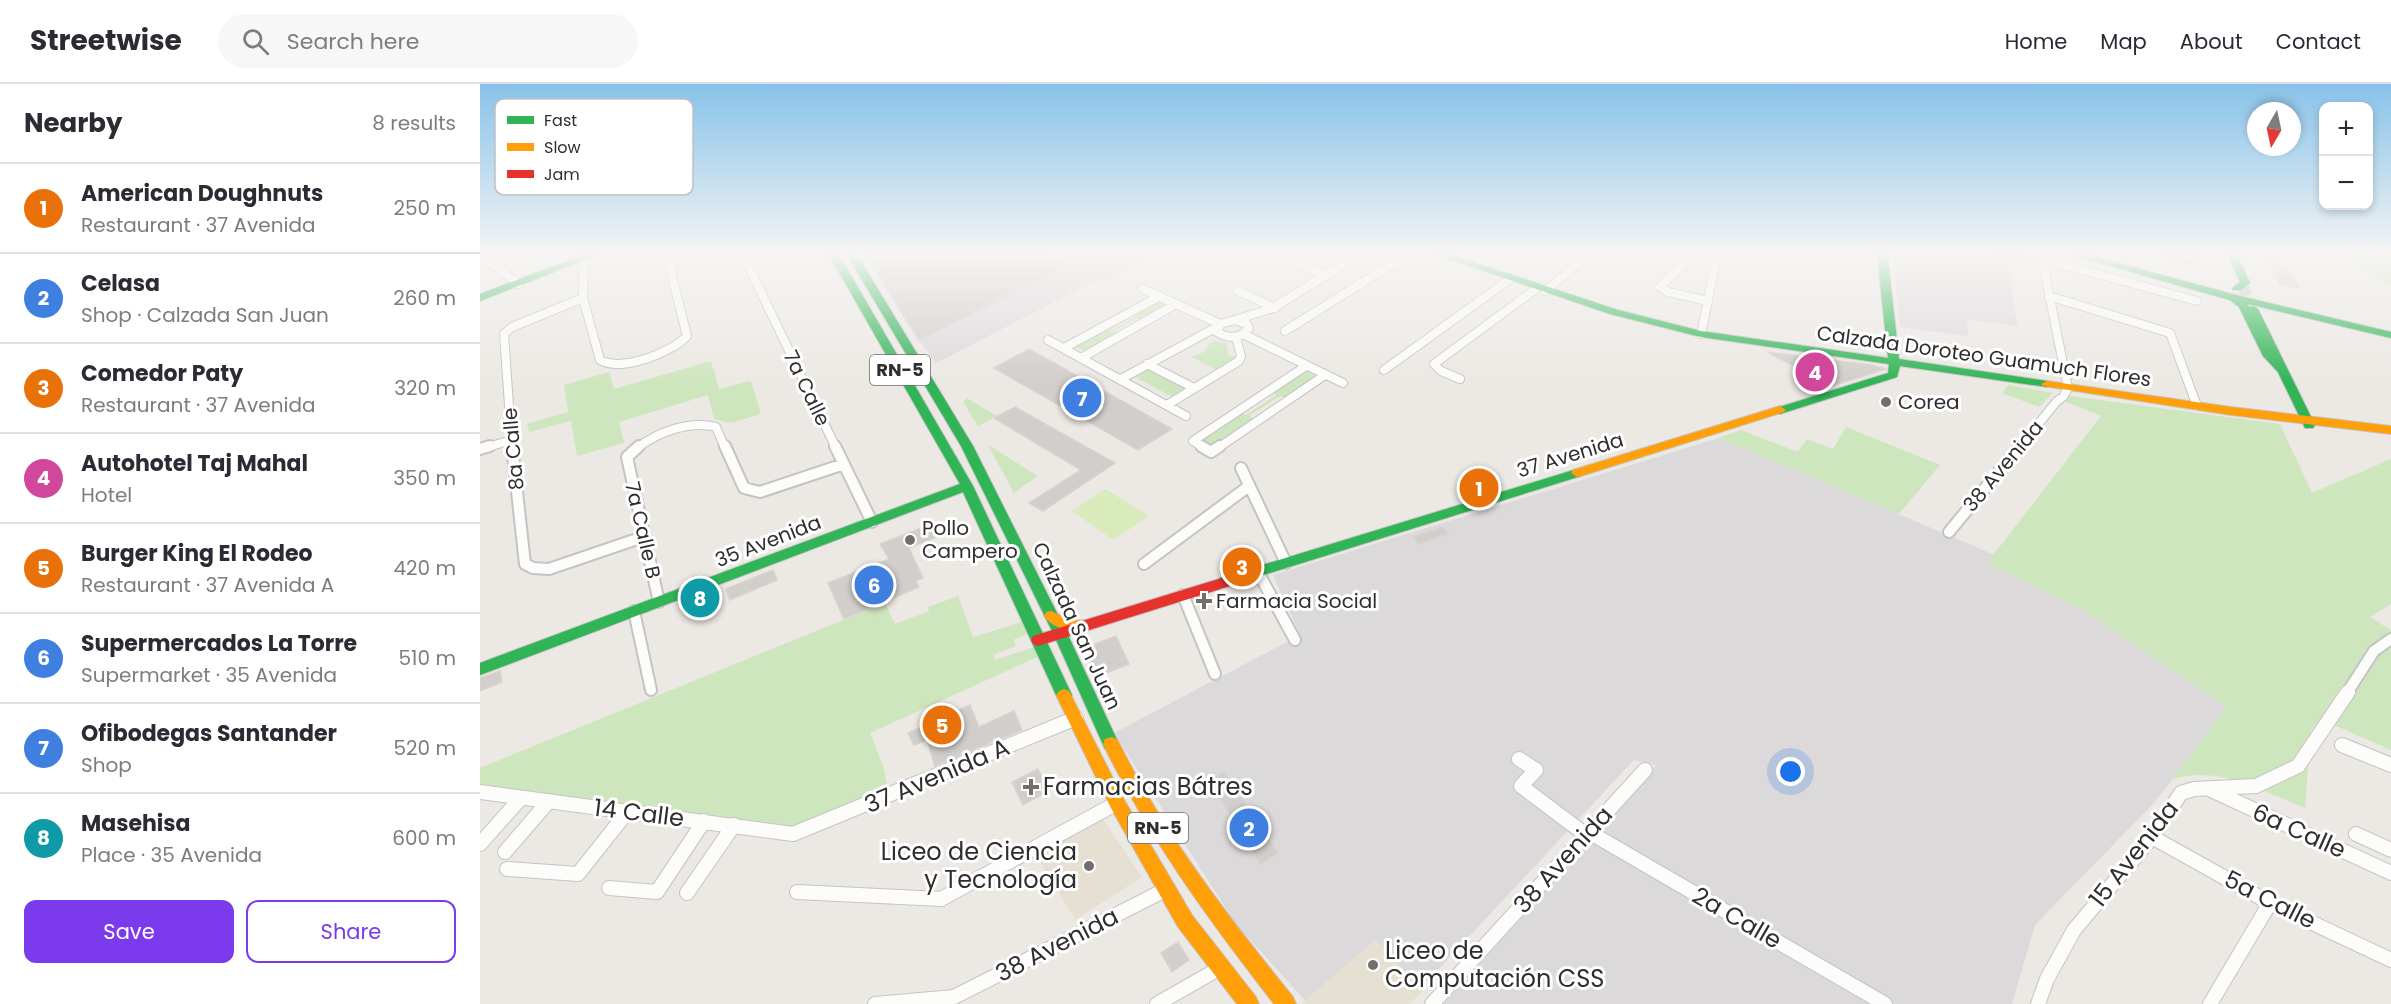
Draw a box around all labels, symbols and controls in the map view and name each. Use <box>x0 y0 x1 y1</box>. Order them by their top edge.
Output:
search box <box>218 14 638 68</box>
text: Streetwise <box>30 21 182 60</box>
icon: search <box>239 25 272 58</box>
text: Search here <box>287 26 419 57</box>
text: Home <box>2005 27 2067 56</box>
text: Map <box>2100 27 2147 56</box>
text: About <box>2180 27 2243 56</box>
text: Contact <box>2276 27 2361 56</box>
legend <box>495 99 693 195</box>
north arrow <box>2247 102 2301 156</box>
map controls <box>2319 102 2373 210</box>
button: + <box>2319 102 2373 156</box>
text: Nearby <box>24 105 122 141</box>
text: 8 results <box>372 109 456 137</box>
text: Fast <box>544 109 577 132</box>
text: Slow <box>544 136 581 159</box>
button: − <box>2319 156 2373 210</box>
text: Jam <box>544 163 580 186</box>
text: American Doughnuts <box>81 178 323 209</box>
text: 1 <box>40 194 47 222</box>
text: 250 m <box>393 194 456 222</box>
text: Restaurant · 37 Avenida <box>81 211 315 239</box>
text: Celasa <box>81 268 160 299</box>
text: 2 <box>38 284 49 312</box>
text: 260 m <box>393 284 456 312</box>
text: Shop · Calzada San Juan <box>81 301 329 329</box>
street label: Calzada Doroteo Guamuch Flores <box>1815 319 2153 393</box>
street label: 7a Calle <box>777 345 837 431</box>
pin: 4 <box>1796 350 1834 394</box>
road number: RN-5 <box>870 355 930 385</box>
text: Comedor Paty <box>81 358 243 389</box>
text: 3 <box>37 374 50 402</box>
text: 320 m <box>394 374 456 402</box>
pin: 7 <box>1062 376 1102 420</box>
place label: Corea <box>1898 388 1960 416</box>
text: Restaurant · 37 Avenida <box>81 391 315 419</box>
marker: Corea <box>1879 395 1893 409</box>
street label: 8a Calle <box>495 407 531 491</box>
street label: 38 Avenida <box>1956 414 2050 518</box>
street label: 37 Avenida <box>1513 426 1627 484</box>
text: Autohotel Taj Mahal <box>81 448 308 479</box>
text: 4 <box>37 464 50 492</box>
text: 350 m <box>393 464 456 492</box>
pin: 1 <box>1460 466 1498 510</box>
street label: 7a Calle B <box>618 479 668 581</box>
text: Hotel <box>81 481 132 509</box>
street label: 35 Avenida <box>711 508 825 574</box>
place label: Pollo Campero <box>922 514 1018 565</box>
marker: Pollo Campero <box>903 533 917 547</box>
text: Burger King El Rodeo <box>81 538 313 569</box>
street label: Calzada San Juan <box>1026 538 1128 714</box>
pin: 3 <box>1222 544 1262 590</box>
text: 5 <box>37 554 50 582</box>
text: 420 m <box>393 554 456 582</box>
pin: 6 <box>854 562 894 608</box>
text: Restaurant · 37 Avenida A <box>81 571 334 599</box>
pin: 8 <box>680 576 720 620</box>
place label: Farmacia Social <box>1216 587 1377 615</box>
marker: Farmacia Social <box>1197 594 1211 608</box>
text: Supermercados La Torre <box>81 628 357 659</box>
text: 6 <box>37 644 50 672</box>
text: 510 m <box>399 644 456 672</box>
text: Supermarket · 35 Avenida <box>81 661 337 689</box>
pin: 5 <box>922 702 962 748</box>
text: Ofibodegas Santander <box>81 718 337 749</box>
street label: 37 Avenida A <box>859 730 1014 821</box>
text: 7 <box>38 734 49 762</box>
text: 520 m <box>393 734 456 762</box>
text: Shop <box>81 751 132 779</box>
your location <box>1776 757 1805 786</box>
place label: Farmacias Bátres <box>1043 770 1253 803</box>
marker: Farmacias Bátres <box>1024 780 1038 794</box>
street label: 14 Calle <box>592 791 686 834</box>
street label: 15 Avenida <box>2081 793 2186 914</box>
street label: 6a Calle <box>2247 795 2351 866</box>
street label: 38 Avenida <box>1506 799 1620 920</box>
pin: 2 <box>1230 806 1268 850</box>
text: Masehisa <box>81 808 191 839</box>
road number: RN-5 <box>1128 813 1188 843</box>
text: 8 <box>37 824 50 852</box>
text: 600 m <box>392 824 456 852</box>
place label: Liceo de Ciencia y Tecnología <box>881 835 1077 896</box>
text: Place · 35 Avenida <box>81 841 262 869</box>
marker: Liceo de Ciencia y Tecnología <box>1082 859 1096 873</box>
street label: 5a Calle <box>2219 862 2322 937</box>
street label: 2a Calle <box>1687 879 1788 956</box>
street label: 38 Avenida <box>990 899 1124 990</box>
button: Save <box>24 900 234 963</box>
button: Share <box>246 900 456 963</box>
place label: Liceo de Computación CSS <box>1385 934 1604 995</box>
marker: Liceo de Computación CSS <box>1366 958 1380 972</box>

